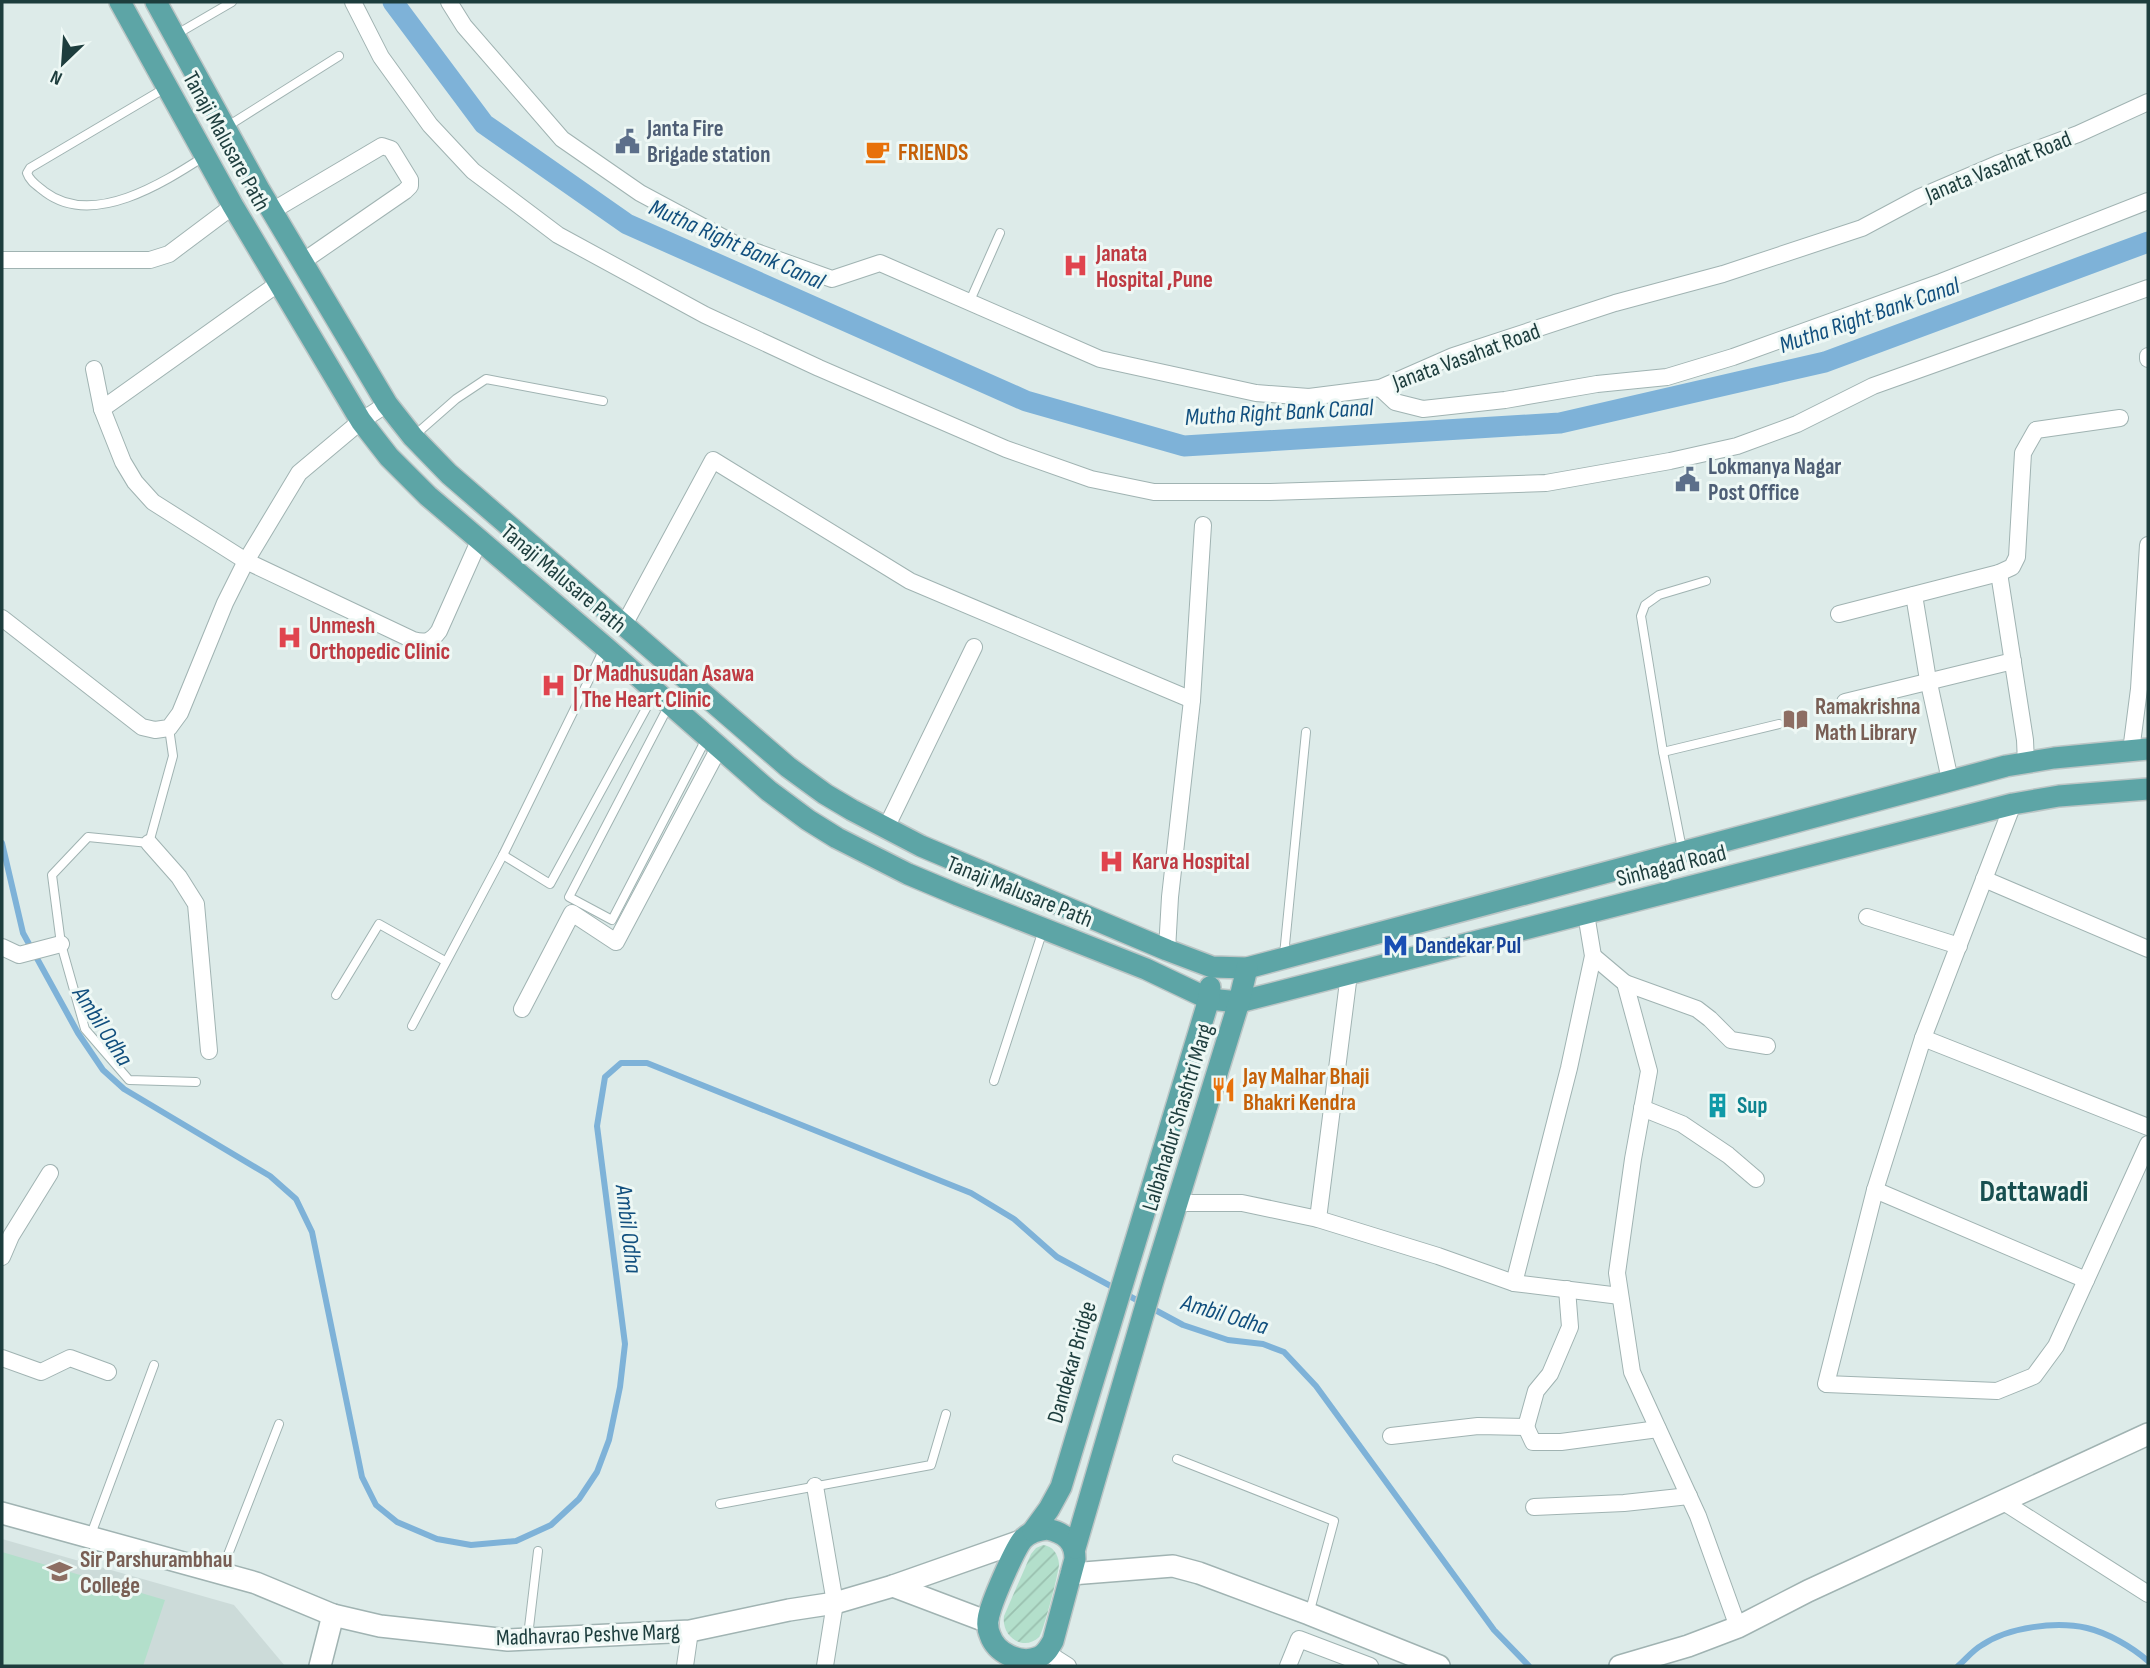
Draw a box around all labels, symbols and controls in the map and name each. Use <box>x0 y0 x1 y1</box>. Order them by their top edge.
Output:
north arrow <box>28 28 98 98</box>
text: N <box>47 64 66 90</box>
street label: Tanaji Malusare Path <box>176 67 276 216</box>
place label: Janta Fire Brigade station <box>646 115 770 169</box>
street label: Janata Vasahat Road <box>1920 125 2075 209</box>
public building icon: Janta Fire Brigade station <box>613 127 641 155</box>
cafe icon: FRIENDS <box>864 138 892 166</box>
place label: FRIENDS <box>898 139 968 167</box>
water label: Mutha Right Bank Canal <box>645 193 829 296</box>
place label: Janata Hospital ,Pune <box>1095 240 1213 294</box>
hospital icon: Janata Hospital ,Pune <box>1062 252 1090 280</box>
water label: Mutha Right Bank Canal <box>1775 271 1964 360</box>
street label: Janata Vasahat Road <box>1388 317 1544 397</box>
water label: Mutha Right Bank Canal <box>1184 393 1375 432</box>
place label: Lokmanya Nagar Post Office <box>1708 453 1841 507</box>
public building icon: Lokmanya Nagar Post Office <box>1674 465 1702 493</box>
street label: Tanaji Malusare Path <box>495 518 632 639</box>
place label: Unmesh Orthopedic Clinic <box>309 612 450 666</box>
hospital icon: Unmesh Orthopedic Clinic <box>275 624 303 652</box>
place label: Dr Madhusudan Asawa | The Heart Clinic <box>573 660 754 714</box>
hospital icon: Dr Madhusudan Asawa | The Heart Clinic <box>539 672 567 700</box>
place label: Ramakrishna Math Library <box>1815 693 1920 747</box>
library icon: Ramakrishna Math Library <box>1781 705 1809 733</box>
street label: Sinhagad Road <box>1614 839 1729 893</box>
hospital icon: Karva Hospital <box>1098 847 1126 875</box>
place label: Karva Hospital <box>1132 848 1250 876</box>
street label: Tanaji Malusare Path <box>942 850 1097 934</box>
metro station icon: Dandekar Pul <box>1381 931 1409 959</box>
place label: Dandekar Pul <box>1415 932 1521 960</box>
water label: Ambil Odha <box>66 980 139 1072</box>
street label: Lalbahadur Shashtri Marg <box>1136 1020 1220 1214</box>
place label: Jay Malhar Bhaji Bhakri Kendra <box>1242 1063 1369 1117</box>
restaurant icon: Jay Malhar Bhaji Bhakri Kendra <box>1209 1075 1237 1103</box>
building icon: Sup <box>1703 1091 1731 1119</box>
place label: Sup <box>1737 1092 1767 1120</box>
district label: Dattawadi <box>1980 1174 2088 1210</box>
water label: Ambil Odha <box>609 1182 648 1275</box>
water label: Ambil Odha <box>1177 1287 1272 1341</box>
street label: Dandekar Bridge <box>1041 1298 1103 1427</box>
place label: Sir Parshurambhau College <box>80 1546 232 1600</box>
school or university icon: Sir Parshurambhau College <box>46 1558 74 1586</box>
street label: Madhavrao Peshve Marg <box>496 1618 681 1652</box>

